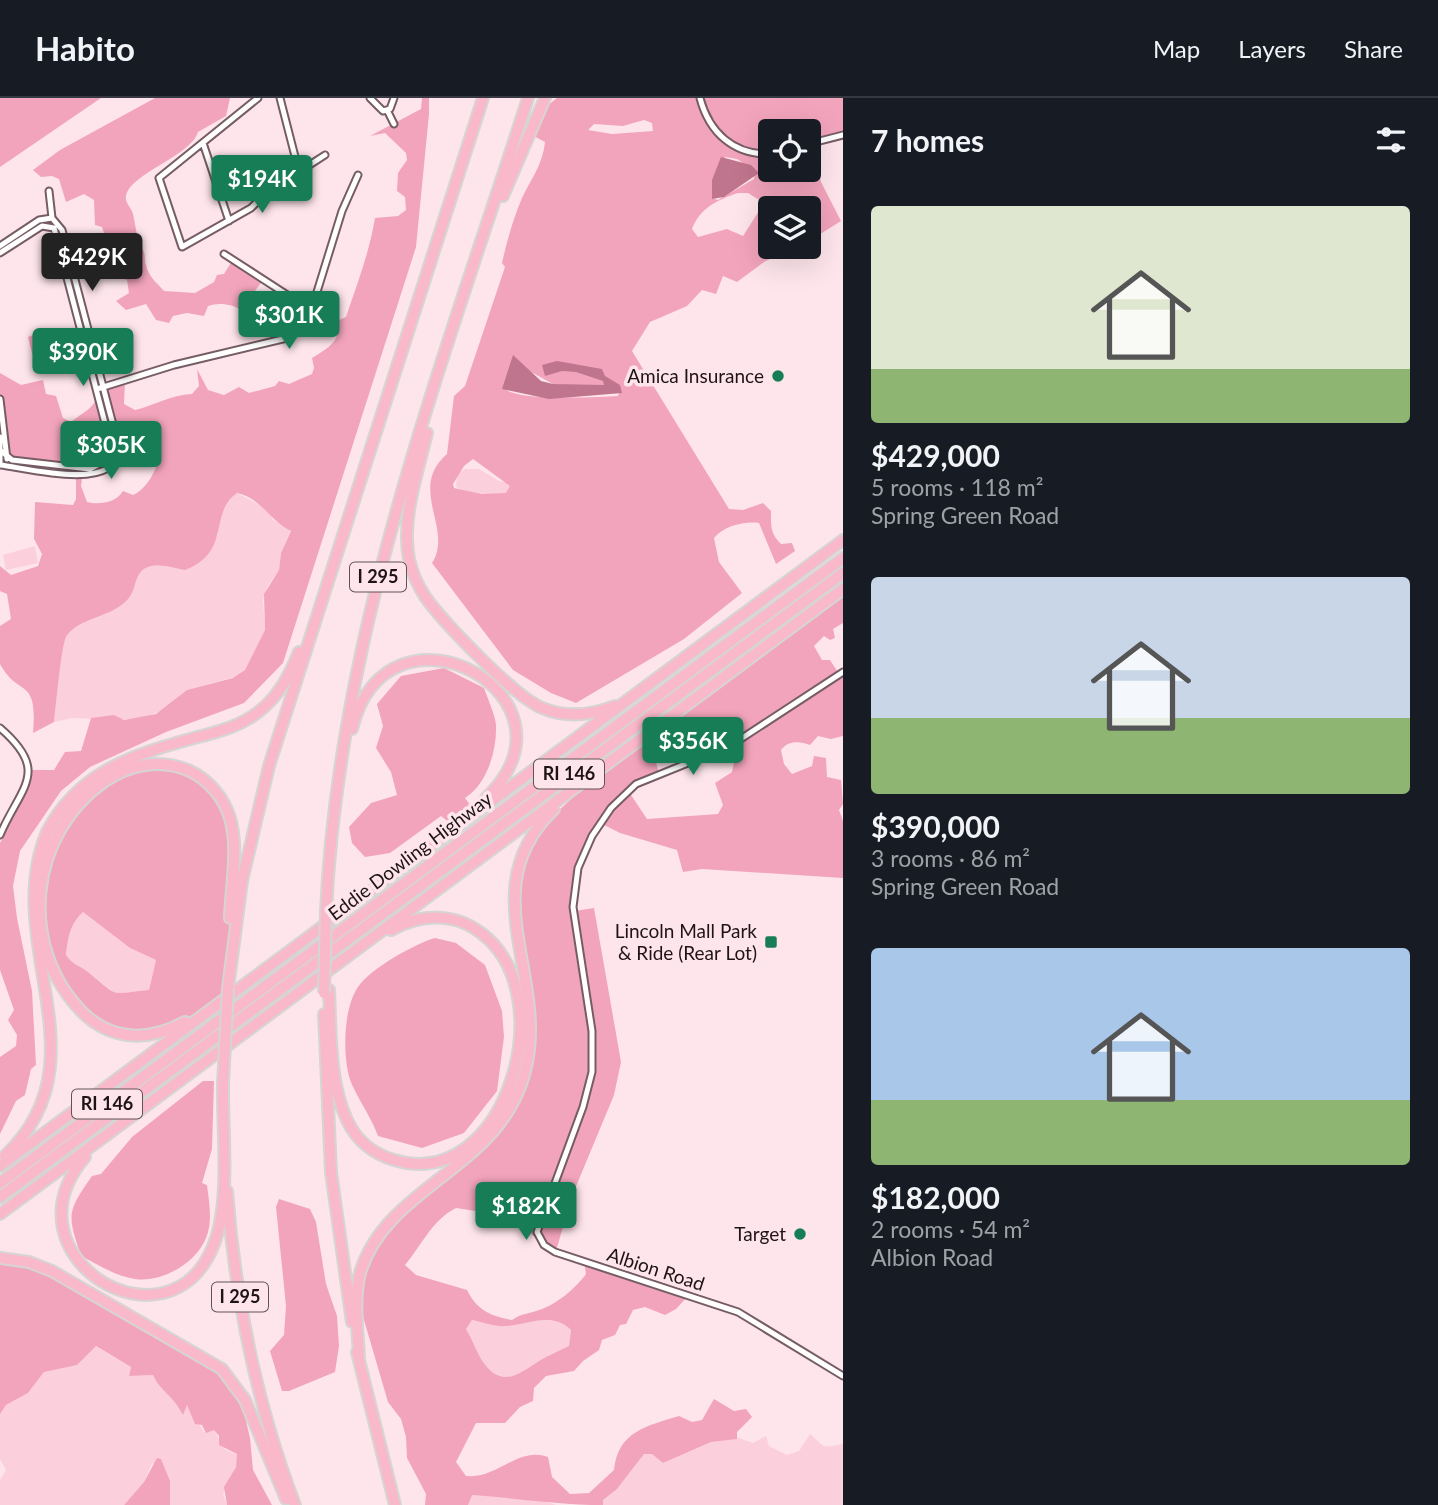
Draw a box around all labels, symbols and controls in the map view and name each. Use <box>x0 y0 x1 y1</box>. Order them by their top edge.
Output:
text: Habito <box>35 28 135 68</box>
text: Map <box>1153 34 1200 63</box>
text: Layers <box>1238 34 1306 63</box>
text: Share <box>1344 34 1403 63</box>
map controls <box>758 119 821 259</box>
button: locate <box>758 119 821 182</box>
icon: filters <box>1372 121 1410 159</box>
text: 7 homes <box>871 122 984 158</box>
pin: $194K <box>213 156 311 215</box>
text: $194K <box>227 164 297 192</box>
button: layers <box>758 196 821 259</box>
pin: $429K <box>43 234 141 293</box>
text: $429K <box>57 242 127 270</box>
icon: home <box>1078 252 1204 378</box>
pin: $301K <box>240 292 338 351</box>
text: $301K <box>254 300 324 328</box>
pin: $390K <box>34 328 132 388</box>
text: $390K <box>48 337 118 365</box>
place label: Amica Insurance <box>627 364 764 387</box>
marker: Amica Insurance <box>770 368 786 384</box>
pin: $305K <box>62 422 160 481</box>
text: $305K <box>76 430 146 458</box>
text: $429,000 <box>871 437 1000 473</box>
text: 5 rooms · 118 m² <box>871 473 1043 501</box>
text: Spring Green Road <box>871 501 1059 529</box>
road number: I 295 <box>350 562 406 592</box>
icon: home <box>1078 623 1204 749</box>
pin: $356K <box>644 718 742 777</box>
text: $356K <box>658 726 728 754</box>
road number: RI 146 <box>534 760 604 788</box>
street label: Eddie Dowling Highway <box>323 786 496 925</box>
text: $390,000 <box>871 808 1000 844</box>
text: 3 rooms · 86 m² <box>871 844 1030 872</box>
text: Spring Green Road <box>871 872 1059 900</box>
place label: Lincoln Mall Park & Ride (Rear Lot) <box>615 919 757 964</box>
marker: Lincoln Mall Park & Ride (Rear Lot) <box>763 934 779 950</box>
icon: home <box>1078 994 1204 1120</box>
road number: RI 146 <box>72 1090 142 1119</box>
text: $182,000 <box>871 1179 1000 1215</box>
pin: $182K <box>477 1182 575 1242</box>
text: $182K <box>491 1191 561 1219</box>
text: 2 rooms · 54 m² <box>871 1215 1030 1243</box>
place label: Target <box>734 1222 786 1245</box>
marker: Target <box>792 1226 808 1242</box>
street label: Albion Road <box>605 1242 708 1295</box>
text: Albion Road <box>871 1243 993 1271</box>
road number: I 295 <box>212 1282 268 1312</box>

